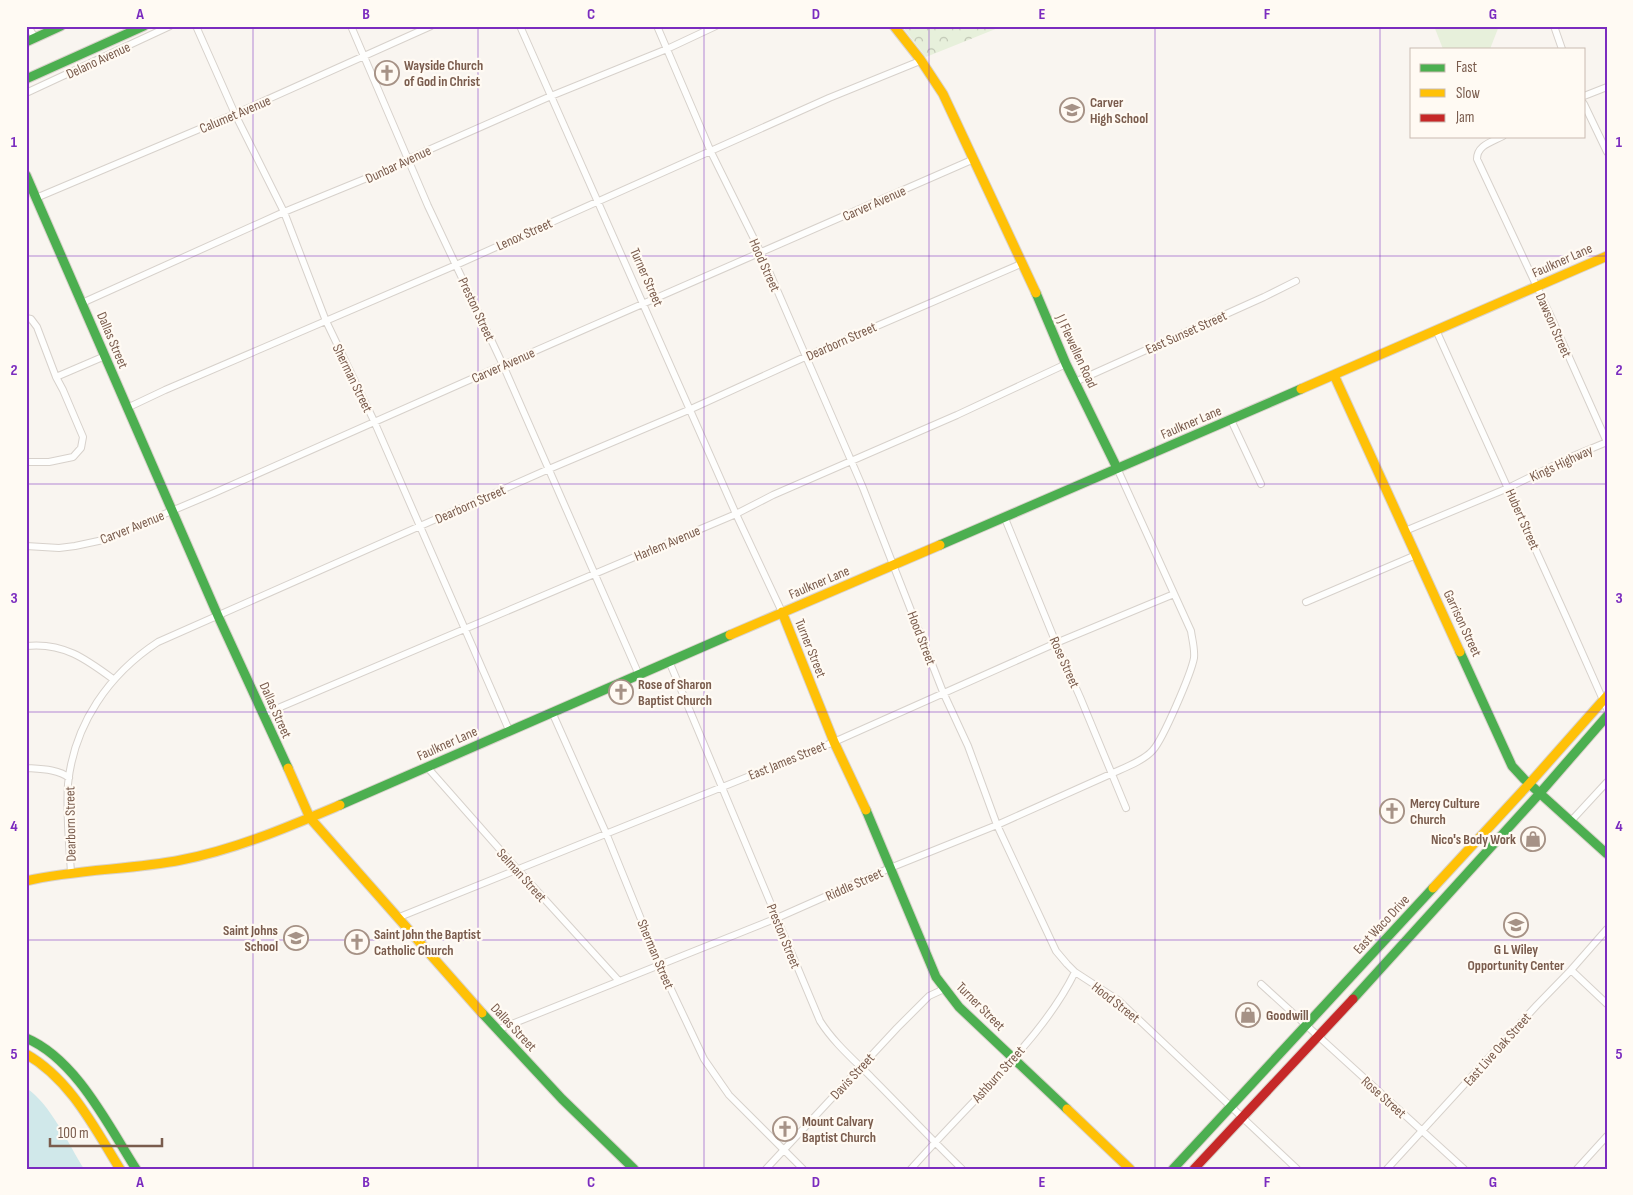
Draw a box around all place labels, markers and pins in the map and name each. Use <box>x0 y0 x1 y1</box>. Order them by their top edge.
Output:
place label: Wayside Church of God in Christ <box>404 57 483 90</box>
church icon: Wayside Church of God in Christ <box>374 60 400 86</box>
place label: Carver High School <box>1090 94 1148 127</box>
school or university icon: Carver High School <box>1059 97 1085 123</box>
place label: Rose of Sharon Baptist Church <box>638 676 712 709</box>
church icon: Rose of Sharon Baptist Church <box>608 679 634 705</box>
place label: Mercy Culture Church <box>1410 795 1480 828</box>
church icon: Mercy Culture Church <box>1379 798 1405 824</box>
shop icon: Nico's Body Work <box>1520 826 1546 852</box>
place label: Nico's Body Work <box>1431 831 1516 848</box>
school or university icon: G L Wiley Opportunity Center <box>1503 912 1529 938</box>
place label: Saint Johns School <box>223 922 278 955</box>
school or university icon: Saint Johns School <box>283 925 309 951</box>
place label: Saint John the Baptist Catholic Church <box>374 926 481 959</box>
church icon: Saint John the Baptist Catholic Church <box>344 929 370 955</box>
place label: G L Wiley Opportunity Center <box>1468 941 1565 974</box>
shop icon: Goodwill <box>1235 1002 1261 1028</box>
place label: Goodwill <box>1266 1007 1309 1024</box>
place label: Mount Calvary Baptist Church <box>802 1113 876 1146</box>
church icon: Mount Calvary Baptist Church <box>772 1116 798 1142</box>

